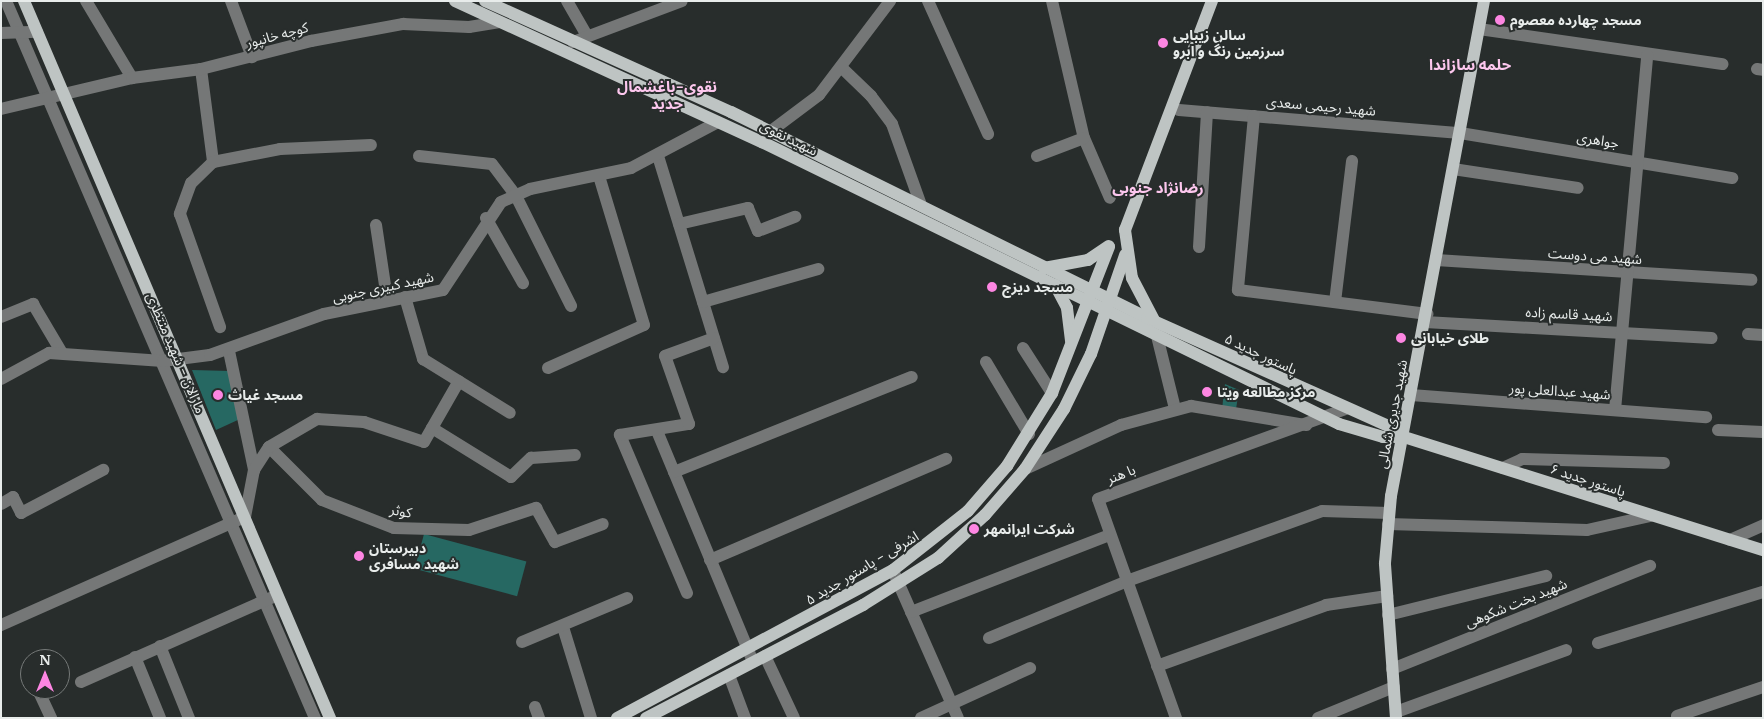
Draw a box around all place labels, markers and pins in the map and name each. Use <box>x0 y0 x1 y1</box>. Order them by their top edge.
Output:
place label: مسجد چهارده معصوم <box>1510 12 1642 28</box>
marker: مسجد چهارده معصوم <box>1494 14 1506 26</box>
place label: سالن زیبایی سرزمین رنگ و ابرو <box>1173 27 1284 59</box>
marker: سالن زیبایی سرزمین رنگ و ابرو <box>1157 37 1169 49</box>
place label: مسجد دیزج <box>1002 279 1073 295</box>
marker: مسجد دیزج <box>986 281 998 293</box>
place label: طلای خیابانی <box>1411 330 1489 346</box>
marker: طلای خیابانی <box>1395 332 1407 344</box>
place label: مرکز مطالعه ویتا <box>1217 384 1315 400</box>
marker: مرکز مطالعه ویتا <box>1201 386 1213 398</box>
place label: مسجد غیاث <box>228 387 303 403</box>
marker: مسجد غیاث <box>212 389 224 401</box>
place label: شرکت ایرانمهر <box>984 521 1075 537</box>
marker: شرکت ایرانمهر <box>968 523 980 535</box>
place label: دبیرستان شهید مسافری <box>369 540 459 572</box>
marker: دبیرستان شهید مسافری <box>353 550 365 562</box>

